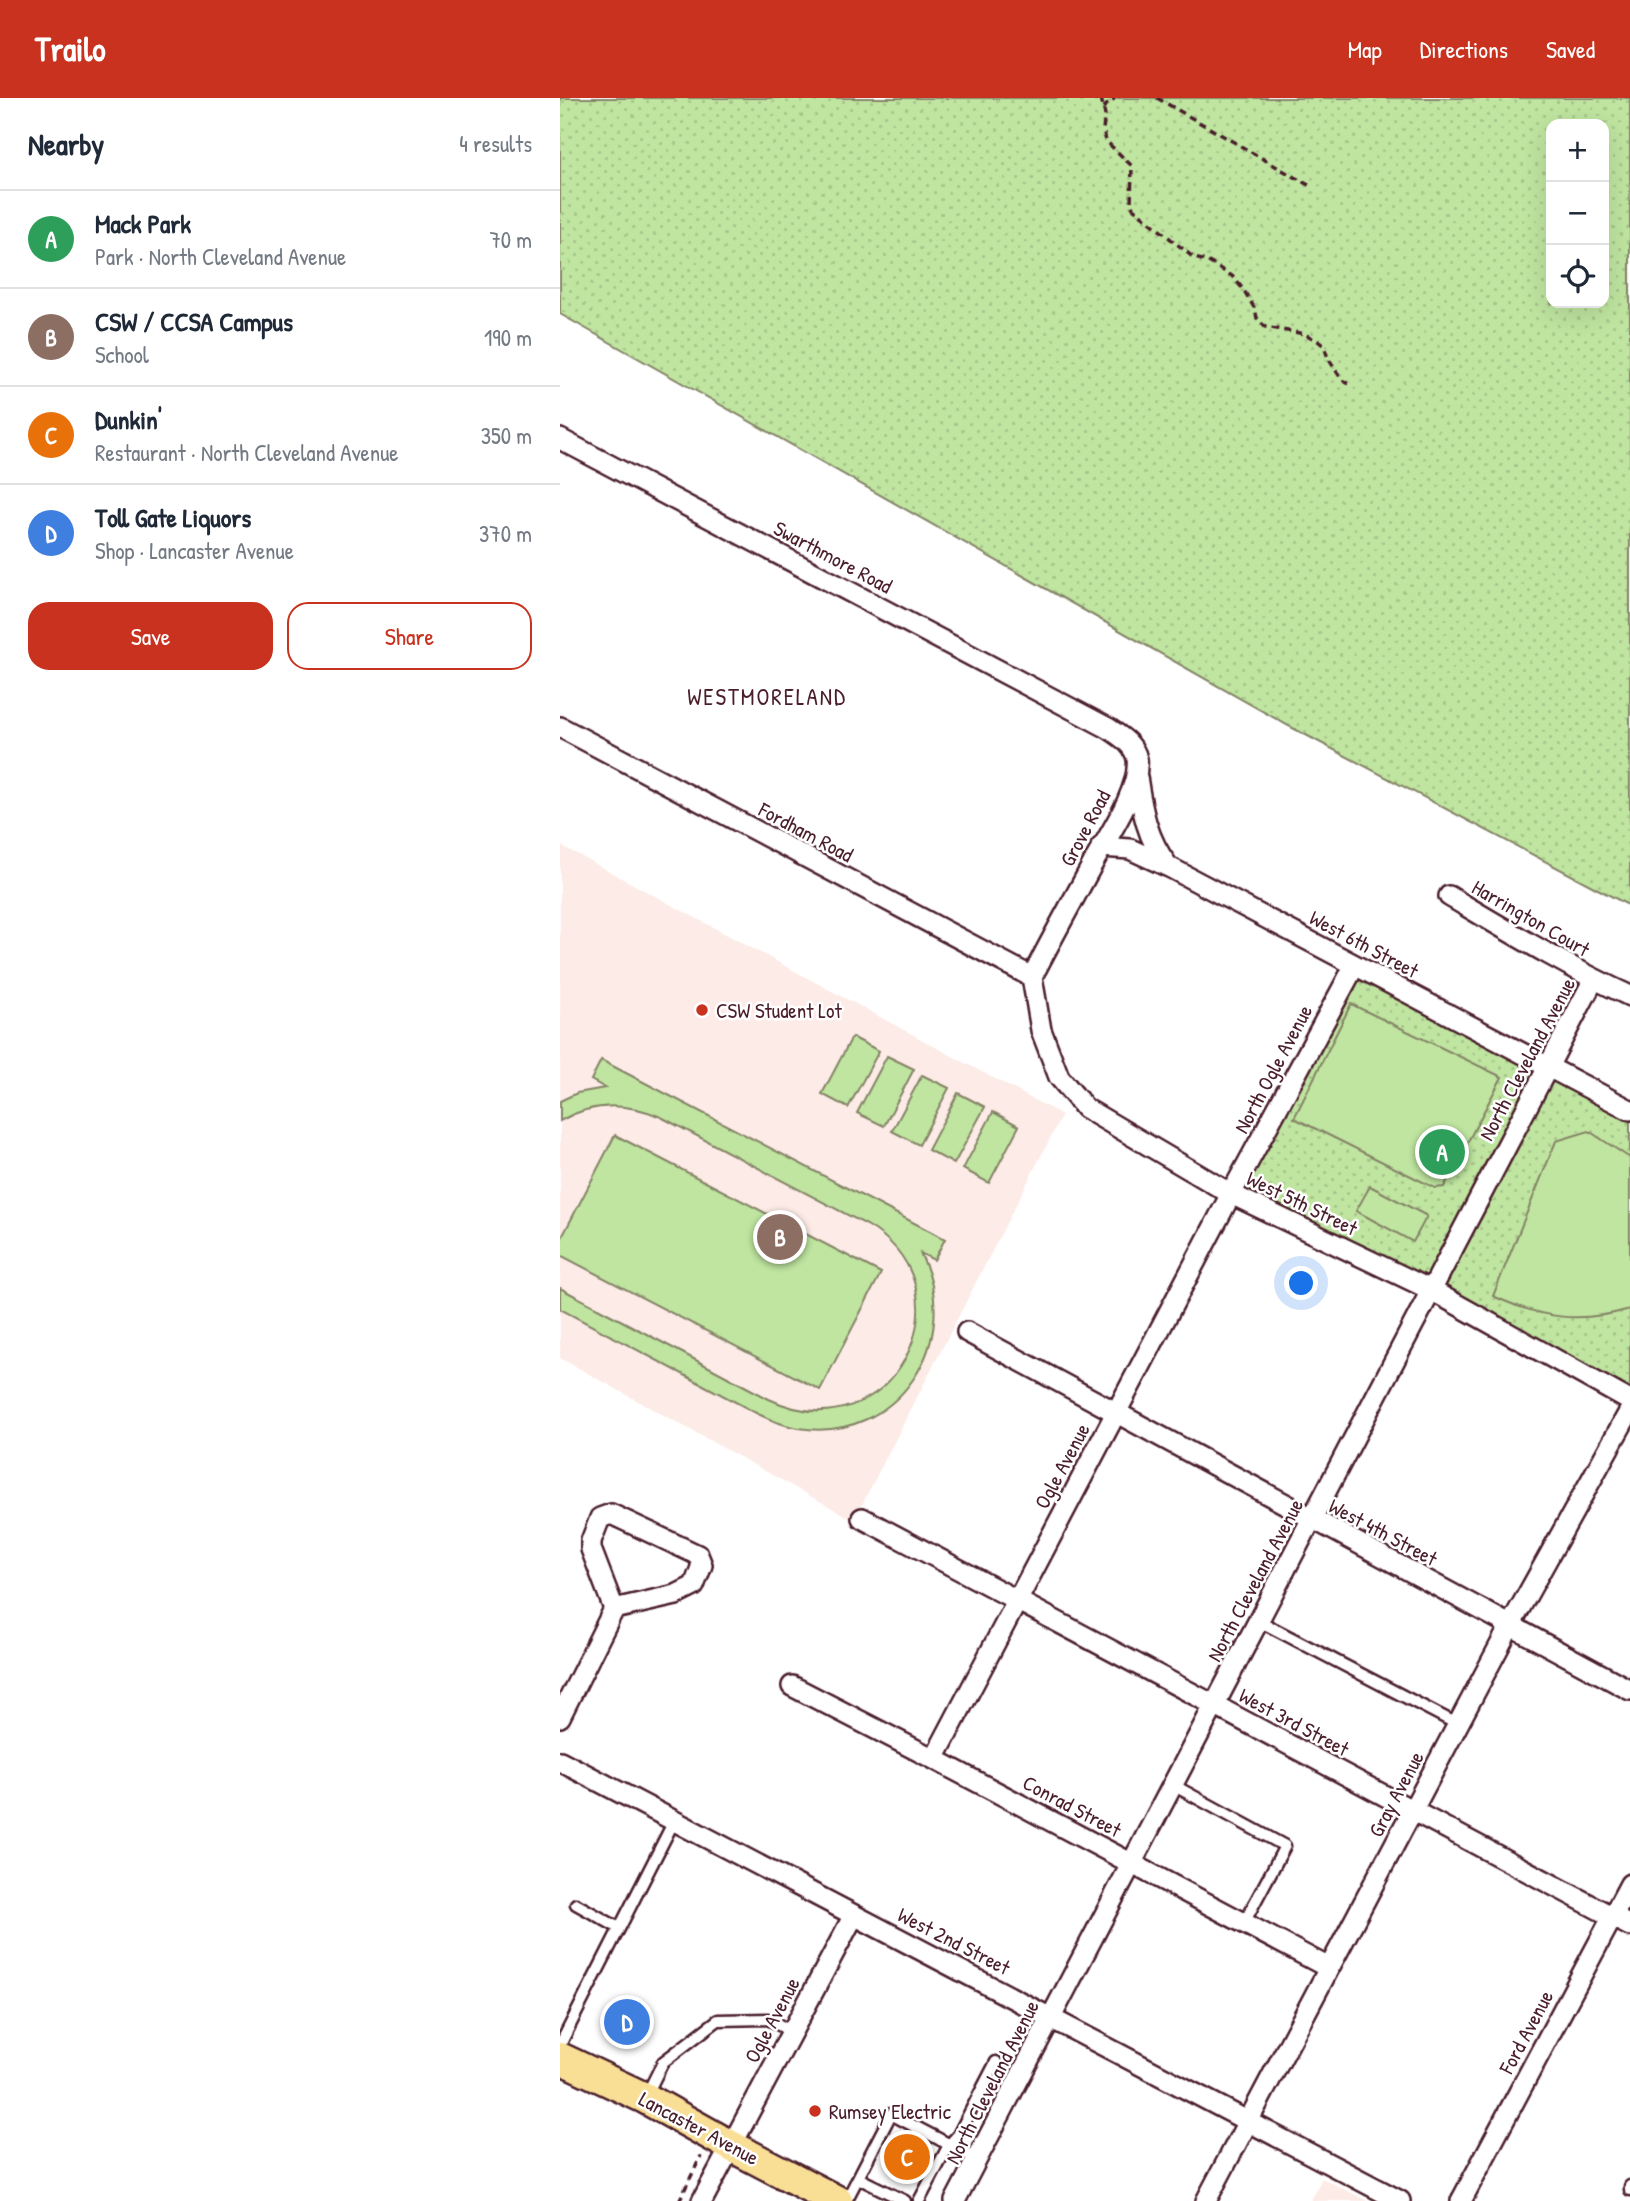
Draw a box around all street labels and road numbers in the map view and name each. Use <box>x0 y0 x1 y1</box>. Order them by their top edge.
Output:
street label: Swarthmore Road <box>769 514 897 600</box>
street label: Grove Road <box>1053 785 1117 871</box>
street label: Fordham Road <box>753 795 858 869</box>
street label: Harrington Court <box>1467 873 1596 964</box>
street label: West 6th Street <box>1304 903 1424 985</box>
street label: North Cleveland Avenue <box>1472 973 1582 1145</box>
street label: North Ogle Avenue <box>1227 1000 1319 1138</box>
street label: West 5th Street <box>1242 1164 1363 1243</box>
street label: Ogle Avenue <box>1027 1418 1097 1514</box>
street label: West 4th Street <box>1324 1491 1443 1573</box>
street label: North Cleveland Avenue <box>1200 1494 1310 1666</box>
street label: West 3rd Street <box>1234 1681 1355 1764</box>
street label: Gray Avenue <box>1361 1746 1431 1842</box>
street label: Conrad Street <box>1018 1768 1127 1844</box>
street label: West 2nd Street <box>893 1900 1016 1982</box>
street label: Ogle Avenue <box>737 1972 807 2068</box>
street label: Ford Avenue <box>1491 1985 1560 2080</box>
street label: North Cleveland Avenue <box>938 1995 1046 2169</box>
street label: Lancaster Avenue <box>634 2084 764 2172</box>

